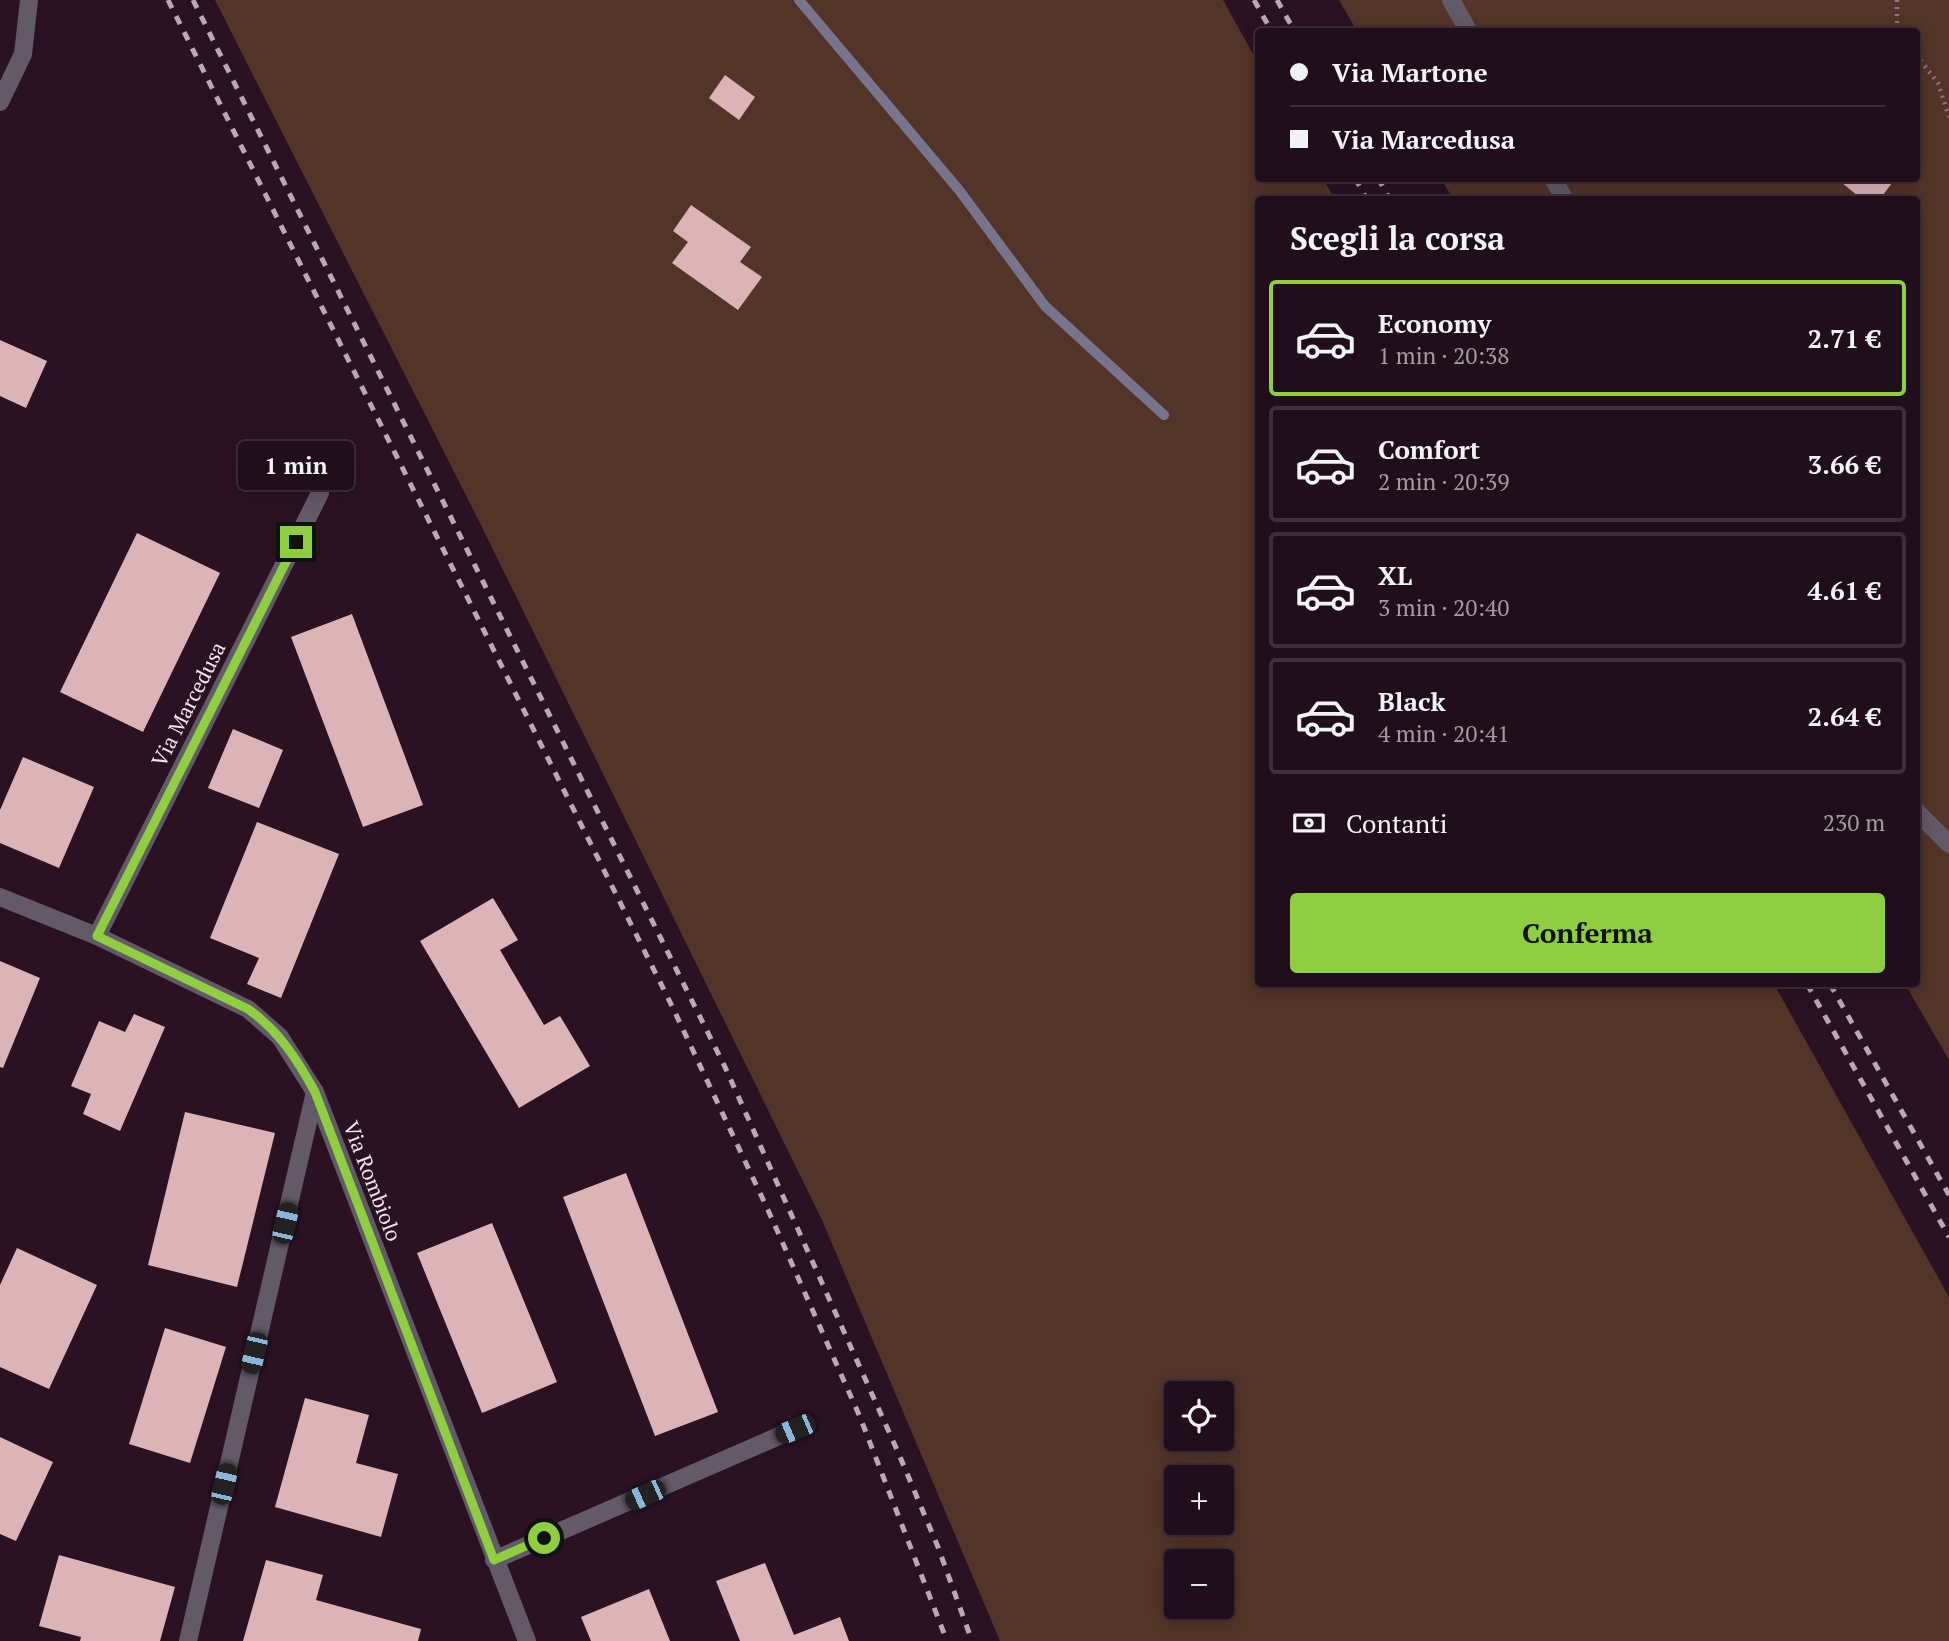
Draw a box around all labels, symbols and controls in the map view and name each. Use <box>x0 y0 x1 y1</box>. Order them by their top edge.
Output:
text: Via Martone <box>1332 55 1488 89</box>
text: Via Marcedusa <box>1332 122 1515 156</box>
text: Scegli la corsa <box>1290 217 1505 259</box>
text: Economy <box>1378 306 1491 340</box>
icon: car <box>1294 307 1357 370</box>
text: 2.71 € <box>1808 321 1881 355</box>
text: 1 min · 20:38 <box>1378 340 1510 371</box>
text: Comfort <box>1378 432 1480 466</box>
icon: car <box>1294 433 1357 496</box>
callout: 1 min <box>238 440 354 490</box>
text: 3.66 € <box>1808 447 1881 481</box>
text: 1 min <box>265 450 327 481</box>
text: 2 min · 20:39 <box>1378 466 1510 497</box>
route end <box>280 526 312 558</box>
text: XL <box>1378 558 1412 592</box>
icon: car <box>1294 559 1357 622</box>
text: 4.61 € <box>1808 573 1881 607</box>
text: 3 min · 20:40 <box>1378 592 1510 623</box>
street label: Via Marcedusa <box>145 636 232 771</box>
text: Black <box>1378 684 1446 718</box>
icon: car <box>1294 685 1357 748</box>
text: 2.64 € <box>1808 699 1881 733</box>
text: 4 min · 20:41 <box>1378 718 1510 749</box>
icon: cash <box>1290 804 1328 842</box>
text: Contanti <box>1346 806 1448 840</box>
text: 230 m <box>1823 807 1885 838</box>
button: Conferma <box>1290 893 1885 973</box>
street label: Via Rombiolo <box>337 1117 409 1245</box>
car <box>271 1200 300 1246</box>
car <box>240 1330 269 1376</box>
map controls <box>1164 1381 1234 1619</box>
button: locate <box>1164 1381 1234 1451</box>
car <box>772 1411 819 1447</box>
car <box>210 1461 239 1507</box>
button: + <box>1164 1465 1234 1535</box>
car <box>622 1477 669 1513</box>
route start <box>528 1522 560 1554</box>
button: − <box>1164 1549 1234 1619</box>

